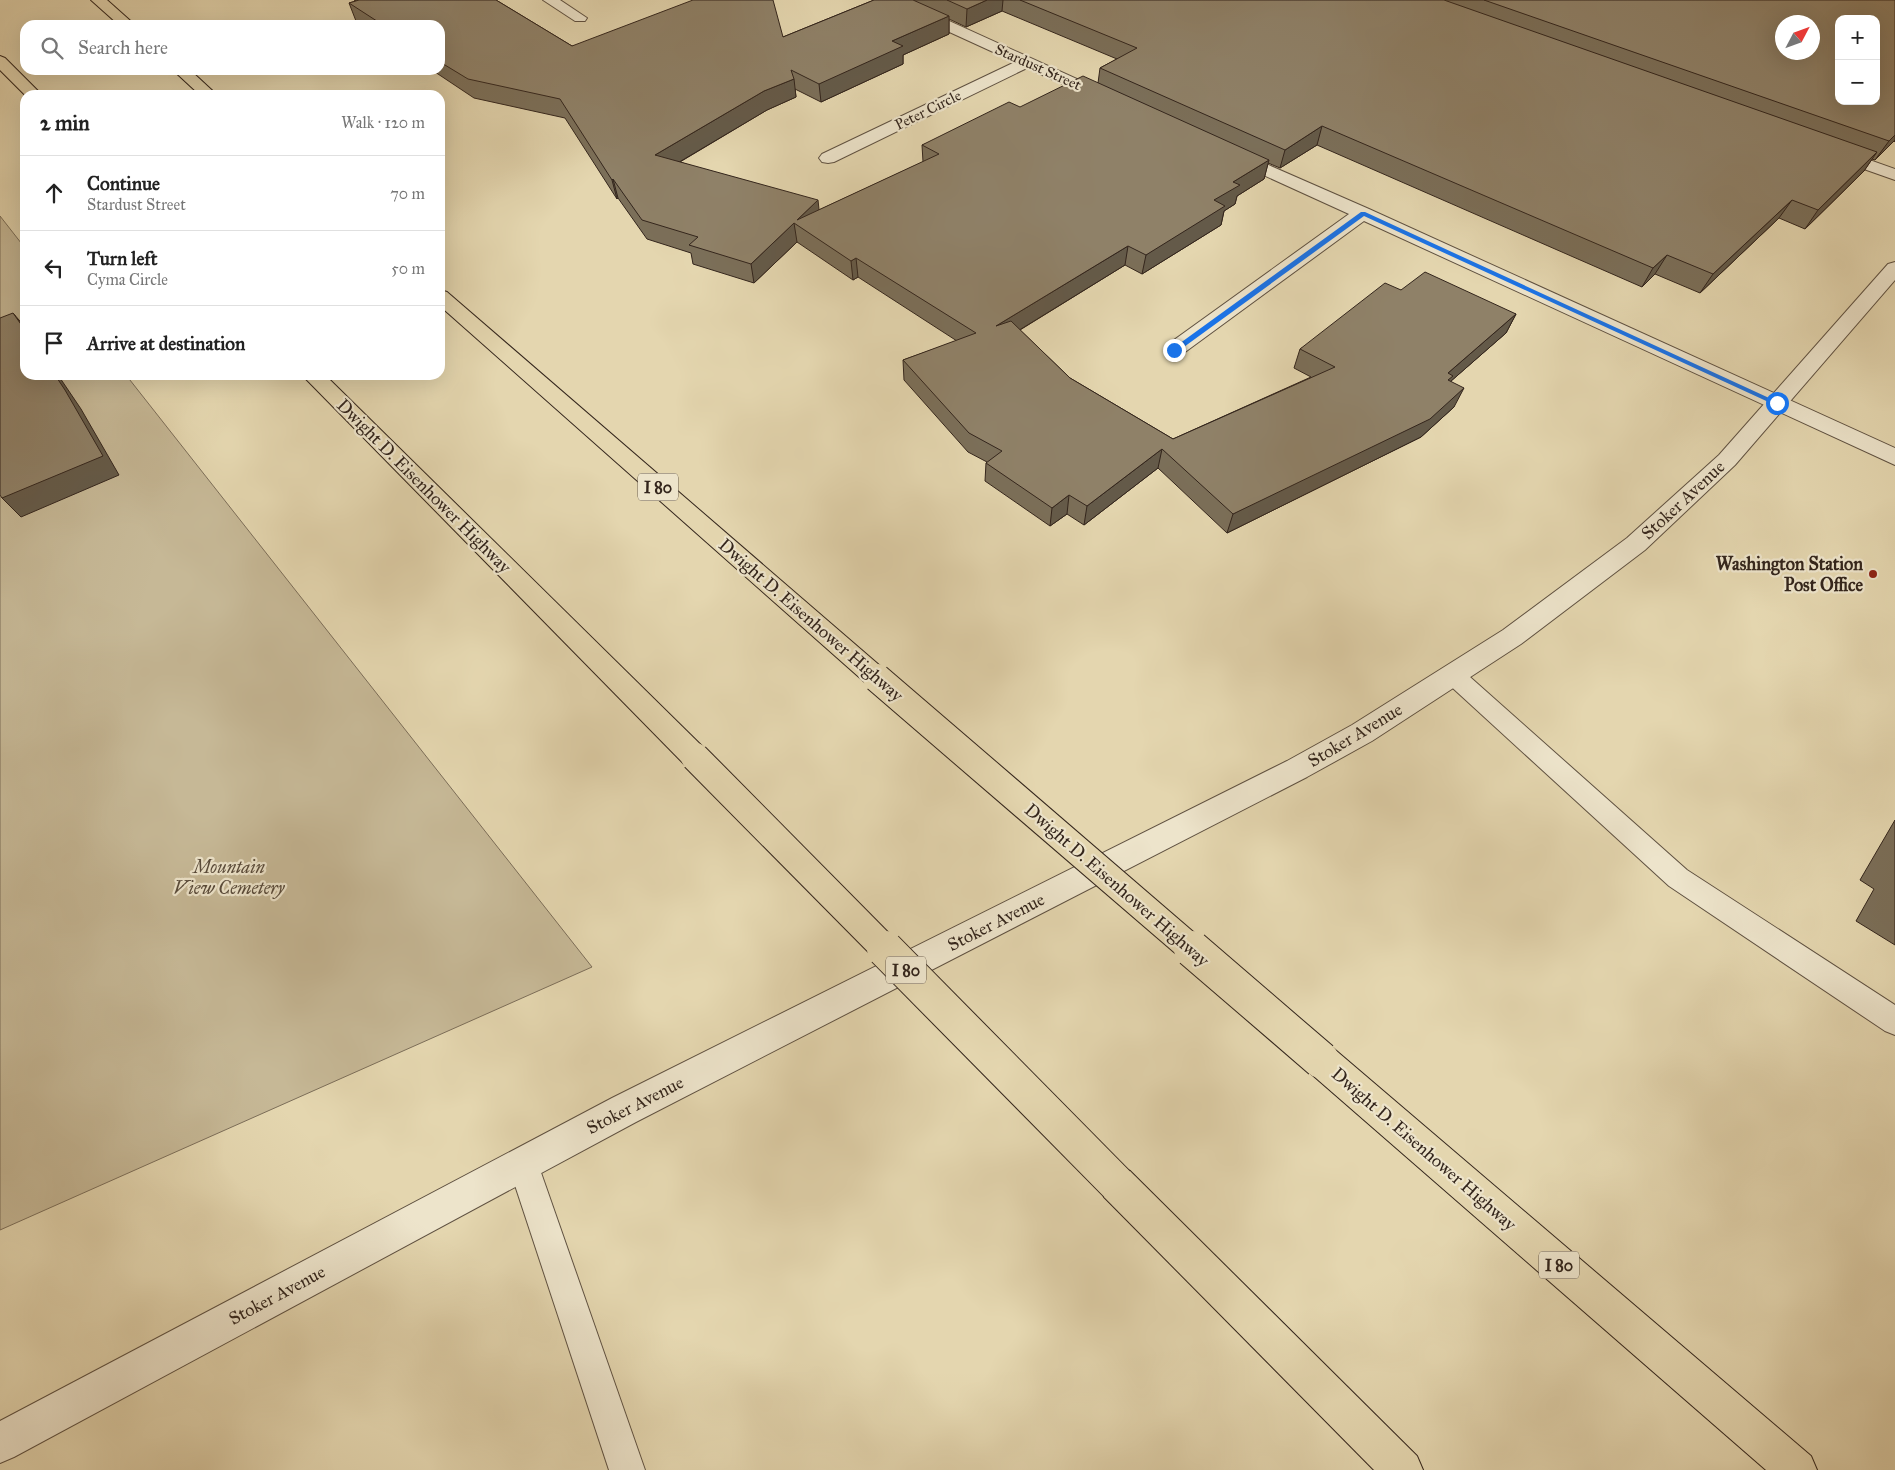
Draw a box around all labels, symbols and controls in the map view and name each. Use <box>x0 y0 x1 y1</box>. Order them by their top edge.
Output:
north arrow <box>1775 15 1820 60</box>
map controls <box>1835 15 1880 105</box>
button: + <box>1835 15 1880 60</box>
search box <box>20 20 445 75</box>
icon: search <box>38 34 66 62</box>
text: Search here <box>78 36 168 59</box>
street label: Stardust Street <box>992 40 1085 94</box>
button: − <box>1835 60 1880 105</box>
street label: Peter Circle <box>892 86 964 134</box>
text: 2 min <box>40 110 90 136</box>
text: Walk · 120 m <box>341 113 425 132</box>
text: Continue <box>87 172 160 195</box>
icon: ahead <box>40 179 68 207</box>
text: 70 m <box>390 184 425 203</box>
text: Stardust Street <box>87 195 186 214</box>
text: Turn left <box>87 247 157 270</box>
icon: left <box>40 254 68 282</box>
text: 50 m <box>391 259 425 278</box>
text: Cyma Circle <box>87 270 168 289</box>
icon: arrive <box>40 329 68 357</box>
text: Arrive at destination <box>87 332 245 355</box>
route end <box>1163 339 1186 362</box>
route start <box>1766 392 1789 415</box>
street label: Dwight D. Eisenhower Highway <box>332 394 516 579</box>
street label: Stoker Avenue <box>1637 456 1729 544</box>
road number: I 80 <box>638 474 678 501</box>
street label: Dwight D. Eisenhower Highway <box>713 534 908 707</box>
place label: Washington Station Post Office <box>1716 553 1863 596</box>
marker: Washington Station Post Office <box>1867 568 1879 580</box>
street label: Stoker Avenue <box>1304 698 1406 772</box>
street label: Dwight D. Eisenhower Highway <box>1019 799 1214 972</box>
park label: Mountain View Cemetery <box>173 856 286 899</box>
street label: Stoker Avenue <box>944 888 1048 956</box>
road number: I 80 <box>886 956 926 984</box>
street label: Dwight D. Eisenhower Highway <box>1326 1063 1521 1236</box>
street label: Stoker Avenue <box>583 1071 687 1139</box>
road number: I 80 <box>1539 1252 1579 1278</box>
street label: Stoker Avenue <box>225 1260 329 1330</box>

